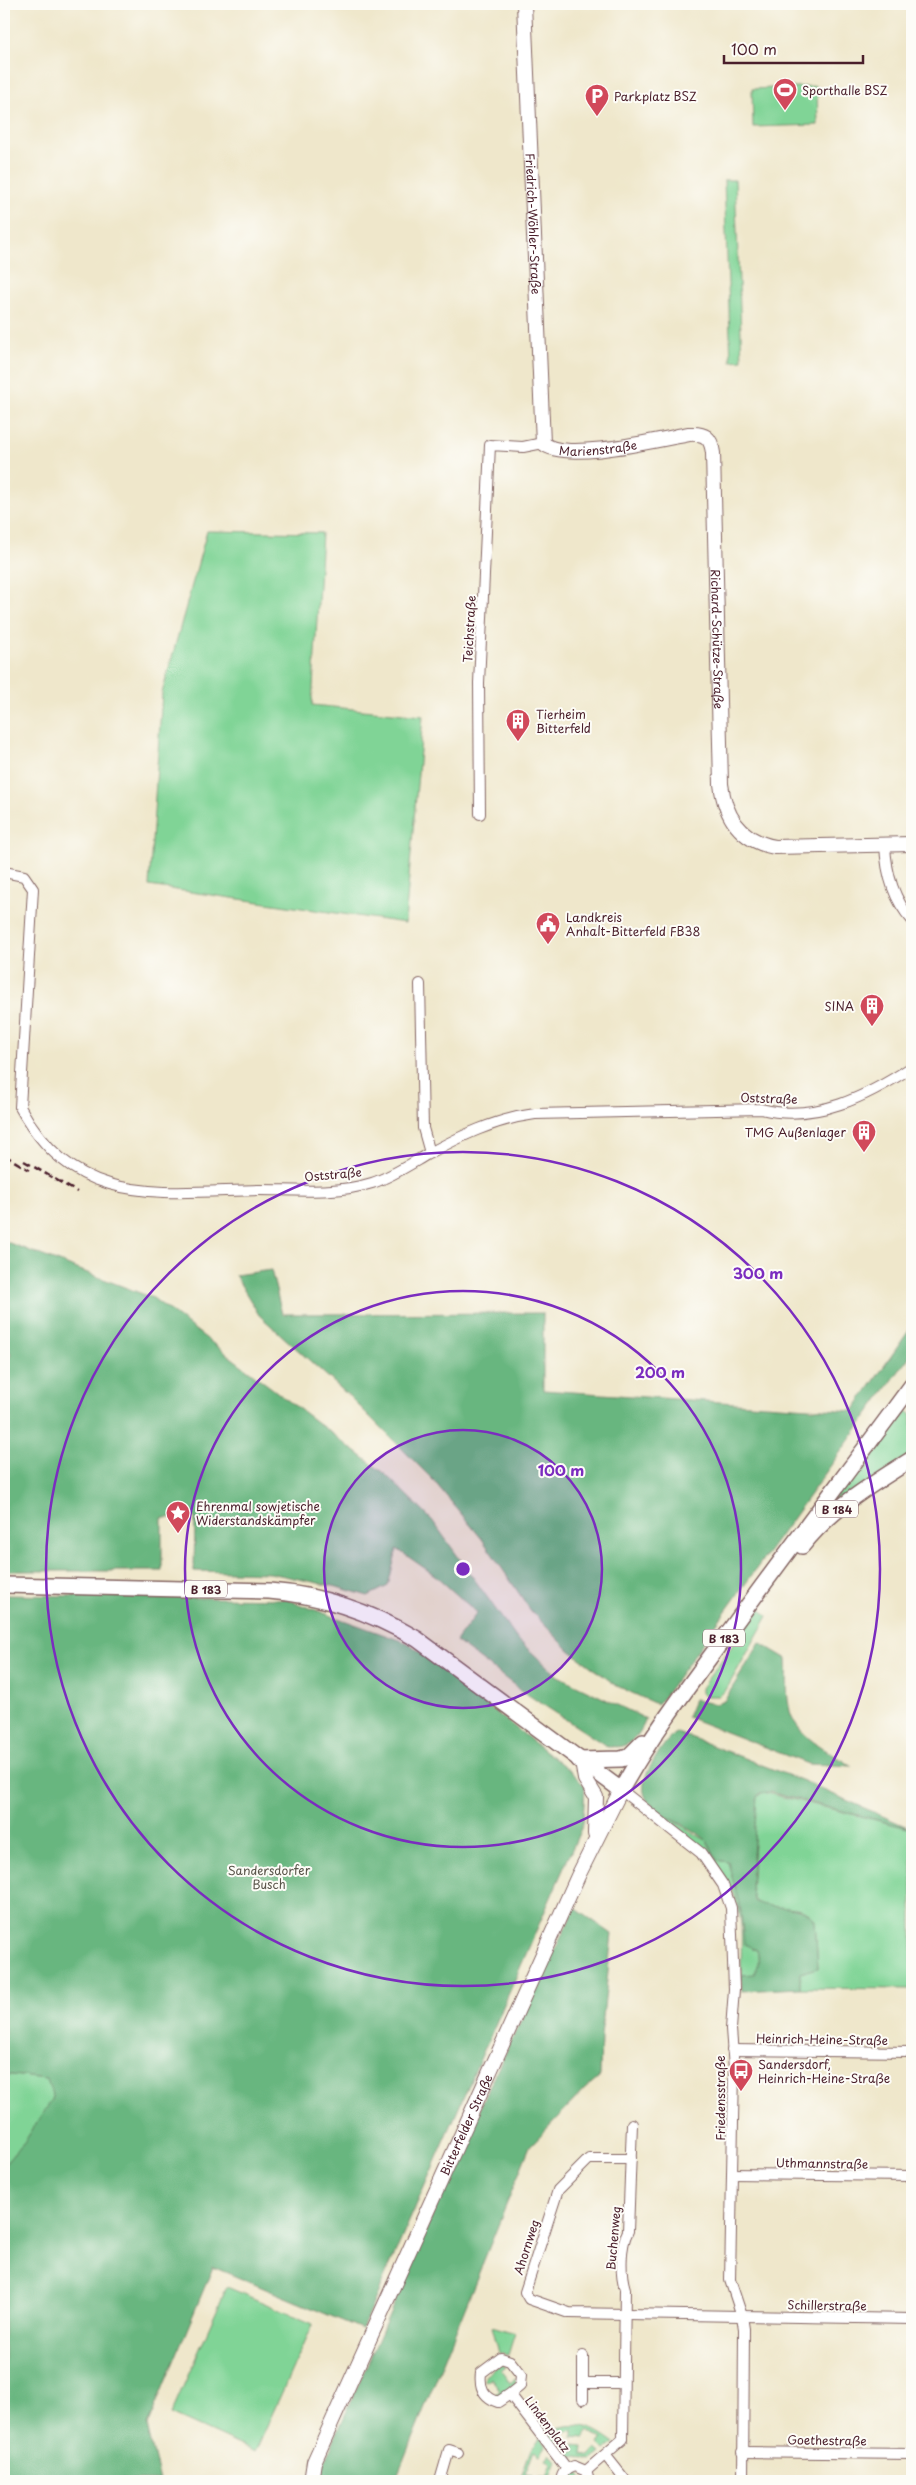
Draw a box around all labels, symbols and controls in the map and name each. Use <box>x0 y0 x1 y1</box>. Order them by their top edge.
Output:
scale bar <box>724 32 862 64</box>
text: 100 m <box>731 37 777 60</box>
sports icon: Sporthalle BSZ <box>772 77 798 111</box>
place label: Sporthalle BSZ <box>802 81 888 99</box>
parking icon: Parkplatz BSZ <box>584 83 610 117</box>
place label: Parkplatz BSZ <box>614 87 697 105</box>
street label: Friedrich-Wöhler-Straße <box>521 153 546 295</box>
street label: Marienstraße <box>558 435 638 460</box>
street label: Richard-Schütze-Straße <box>707 569 728 709</box>
street label: Teichstraße <box>458 595 480 663</box>
place label: Tierheim Bitterfeld <box>536 705 591 737</box>
building icon: Tierheim Bitterfeld <box>505 708 531 742</box>
place label: Landkreis Anhalt-Bitterfeld FB38 <box>566 908 700 940</box>
public building icon: Landkreis Anhalt-Bitterfeld FB38 <box>535 911 561 945</box>
building icon: SINA <box>859 993 885 1027</box>
place label: SINA <box>824 997 854 1015</box>
street label: Oststraße <box>740 1088 798 1108</box>
building icon: TMG Außenlager <box>851 1119 877 1153</box>
place label: TMG Außenlager <box>745 1123 846 1141</box>
street label: Oststraße <box>304 1163 362 1185</box>
text: 300 m <box>733 1261 783 1284</box>
text: 200 m <box>635 1360 685 1383</box>
text: 100 m <box>538 1458 584 1481</box>
place label: Ehrenmal sowjetische Widerstandskämpfer <box>196 1497 320 1529</box>
place icon: Ehrenmal sowjetische Widerstandskämpfer <box>165 1500 191 1534</box>
road number: B 184 <box>816 1500 858 1518</box>
centre of rings <box>454 1560 472 1578</box>
road number: B 183 <box>185 1580 227 1598</box>
road number: B 183 <box>703 1630 745 1646</box>
park label: Sandersdorfer Busch <box>228 1861 311 1893</box>
street label: Heinrich-Heine-Straße <box>756 2029 888 2049</box>
street label: Friedensstraße <box>711 2055 729 2141</box>
place label: Sandersdorf, Heinrich-Heine-Straße <box>758 2055 890 2087</box>
bus stop icon: Sandersdorf, Heinrich-Heine-Straße <box>728 2058 754 2092</box>
street label: Bitterfelder Straße <box>435 2071 497 2178</box>
street label: Uthmannstraße <box>776 2153 868 2173</box>
street label: Buchenweg <box>601 2205 625 2271</box>
street label: Ahornweg <box>509 2217 543 2277</box>
street label: Schillerstraße <box>787 2295 867 2315</box>
street label: Lindenplatz <box>521 2392 575 2456</box>
street label: Goethestraße <box>787 2430 867 2450</box>

